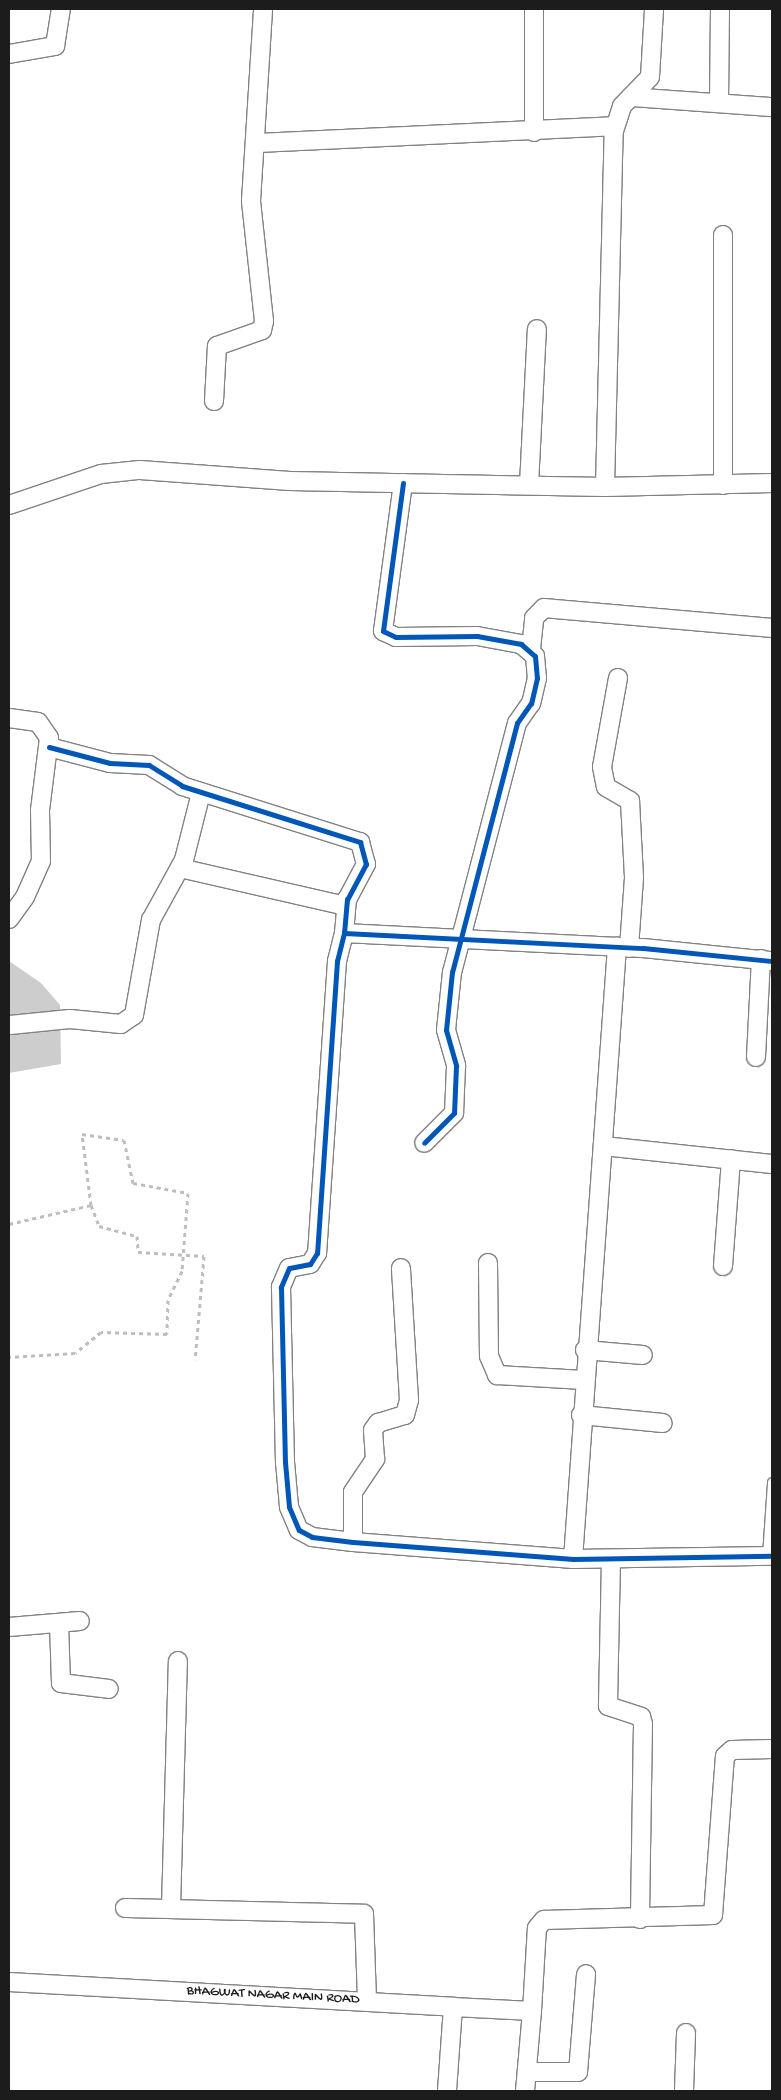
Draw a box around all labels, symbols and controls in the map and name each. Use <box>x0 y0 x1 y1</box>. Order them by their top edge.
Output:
street label: BHAGWAT NAGAR MAIN ROAD <box>186 1983 360 2009</box>

